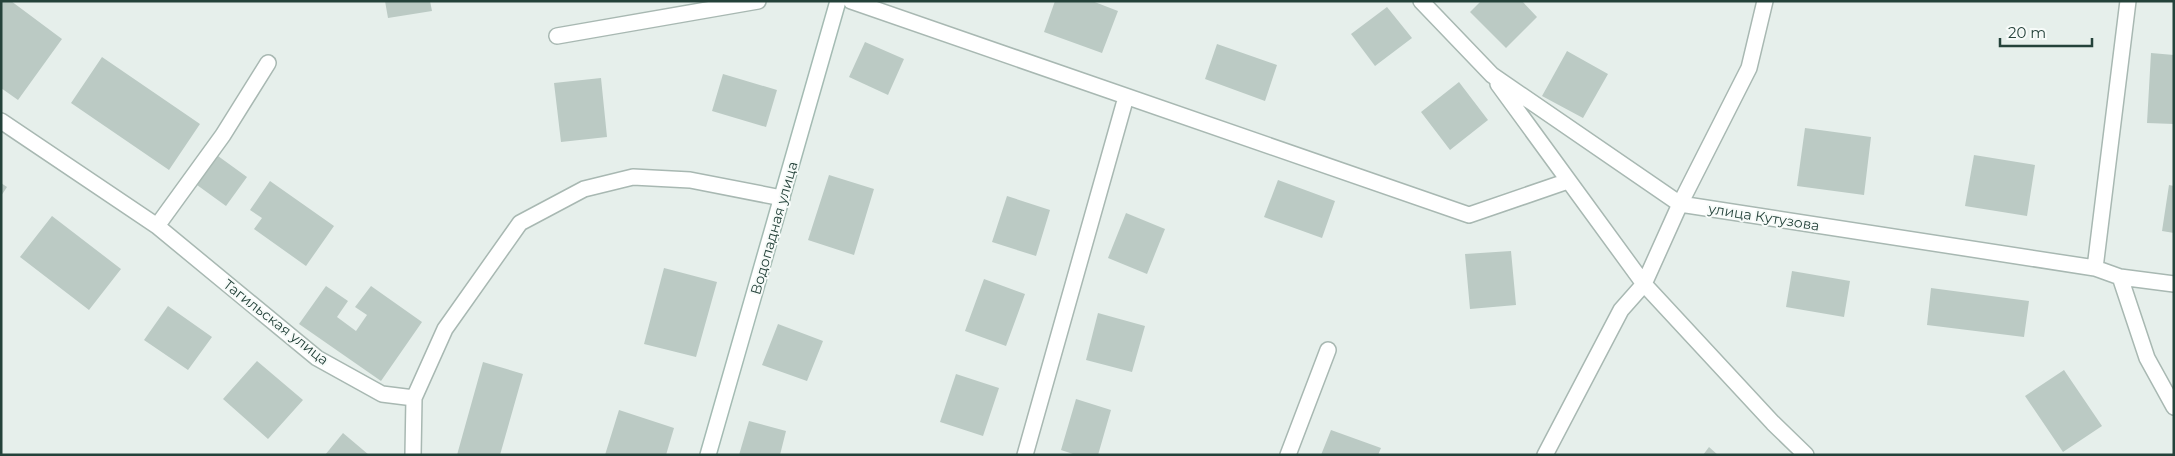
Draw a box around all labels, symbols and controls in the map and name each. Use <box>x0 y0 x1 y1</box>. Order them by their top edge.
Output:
scale bar <box>2000 15 2092 47</box>
text: 20 m <box>2008 23 2046 42</box>
street label: Водопадная улица <box>746 159 802 297</box>
street label: улица Кутузова <box>1706 199 1821 235</box>
street label: Тагильская улица <box>220 275 332 369</box>

